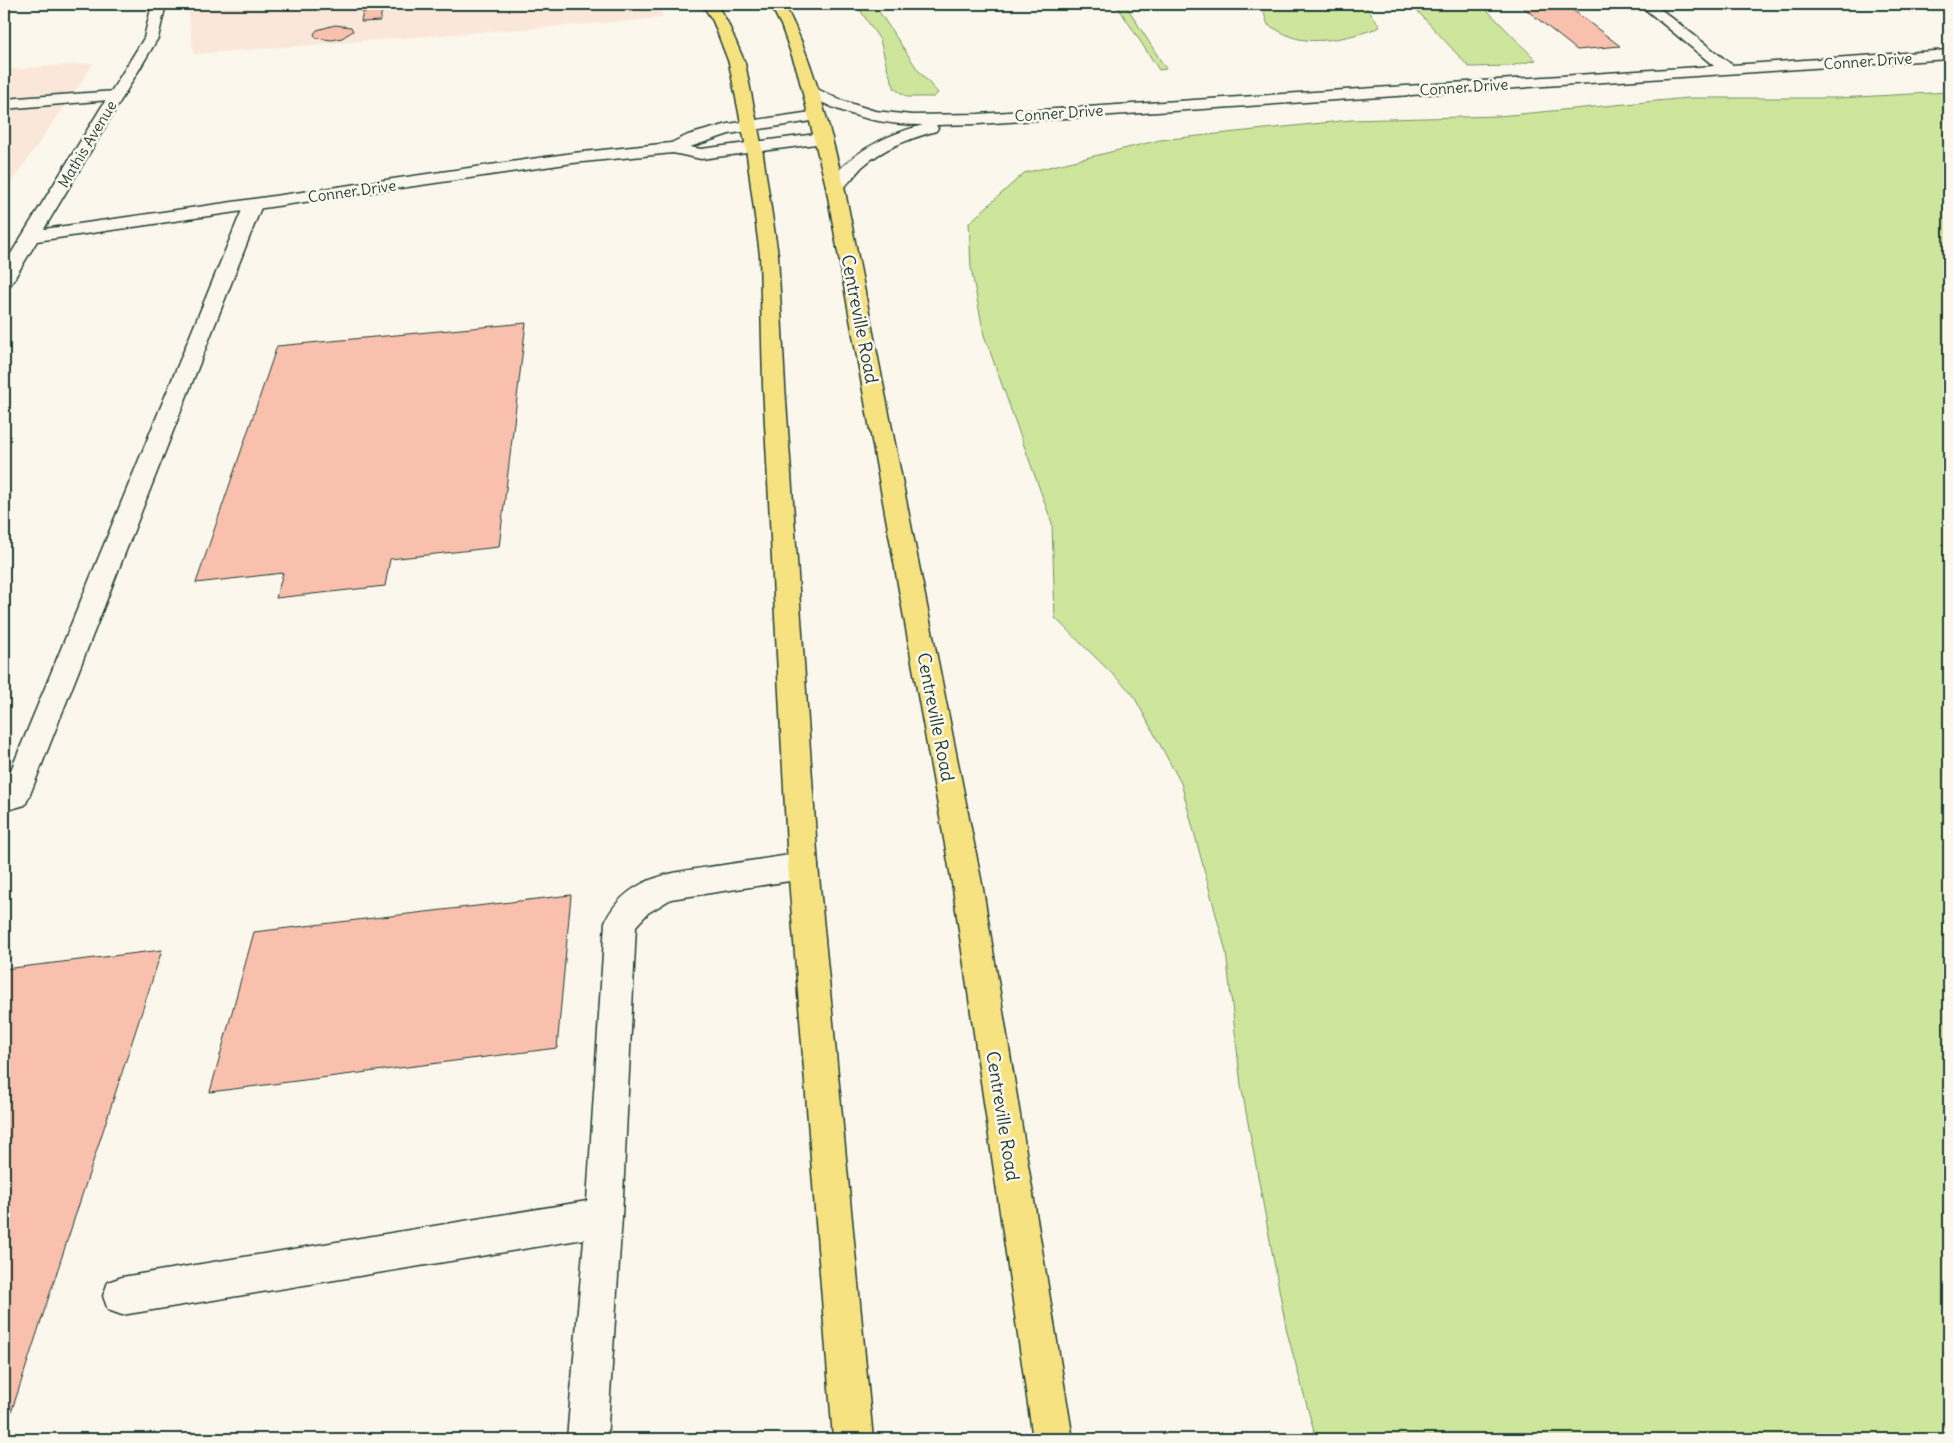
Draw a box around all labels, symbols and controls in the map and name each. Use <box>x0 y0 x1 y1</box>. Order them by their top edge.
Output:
street label: Conner Drive <box>1823 48 1913 74</box>
street label: Conner Drive <box>1419 74 1509 100</box>
street label: Mathis Avenue <box>54 97 120 191</box>
street label: Conner Drive <box>1014 100 1104 126</box>
street label: Conner Drive <box>307 175 397 207</box>
street label: Centreville Road <box>836 253 884 386</box>
street label: Centreville Road <box>912 651 960 784</box>
street label: Centreville Road <box>981 1050 1025 1183</box>

